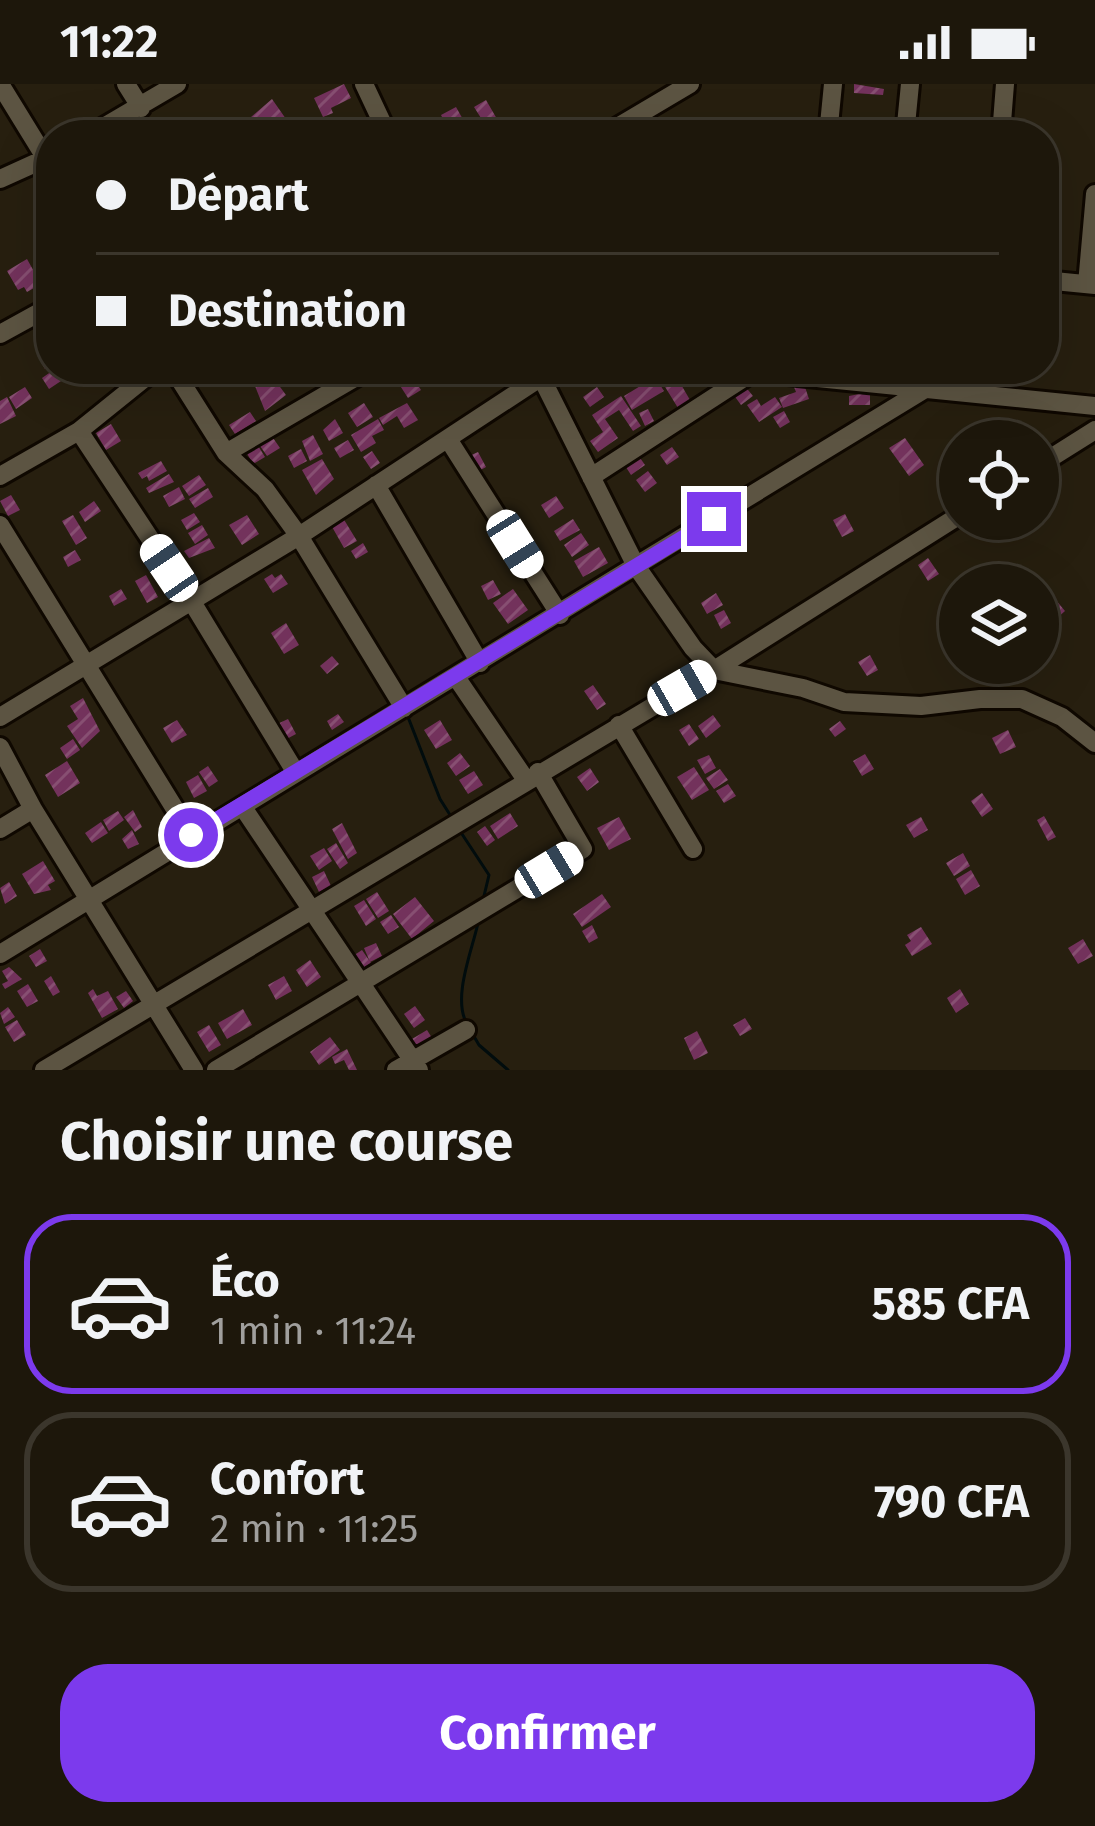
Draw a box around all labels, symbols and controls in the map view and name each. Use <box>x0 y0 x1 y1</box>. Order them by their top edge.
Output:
text: 11:22 <box>60 15 158 69</box>
text: Départ <box>168 168 309 222</box>
text: Destination <box>168 284 407 338</box>
map controls <box>939 420 1059 684</box>
button: locate <box>939 420 1059 540</box>
route end <box>687 492 741 546</box>
car <box>481 504 549 584</box>
car <box>134 528 204 608</box>
button: layers <box>939 564 1059 684</box>
car <box>642 654 722 722</box>
route start <box>164 808 218 862</box>
car <box>509 836 589 904</box>
text: Choisir une course <box>60 1110 513 1174</box>
icon: car <box>66 1250 174 1358</box>
text: Éco <box>210 1254 280 1308</box>
text: 585 CFA <box>872 1277 1029 1331</box>
text: 1 min · 11:24 <box>210 1308 416 1354</box>
icon: car <box>66 1448 174 1556</box>
text: Confort <box>210 1452 365 1506</box>
text: 790 CFA <box>874 1475 1029 1529</box>
text: 2 min · 11:25 <box>210 1506 418 1552</box>
button: Confirmer <box>60 1664 1035 1802</box>

